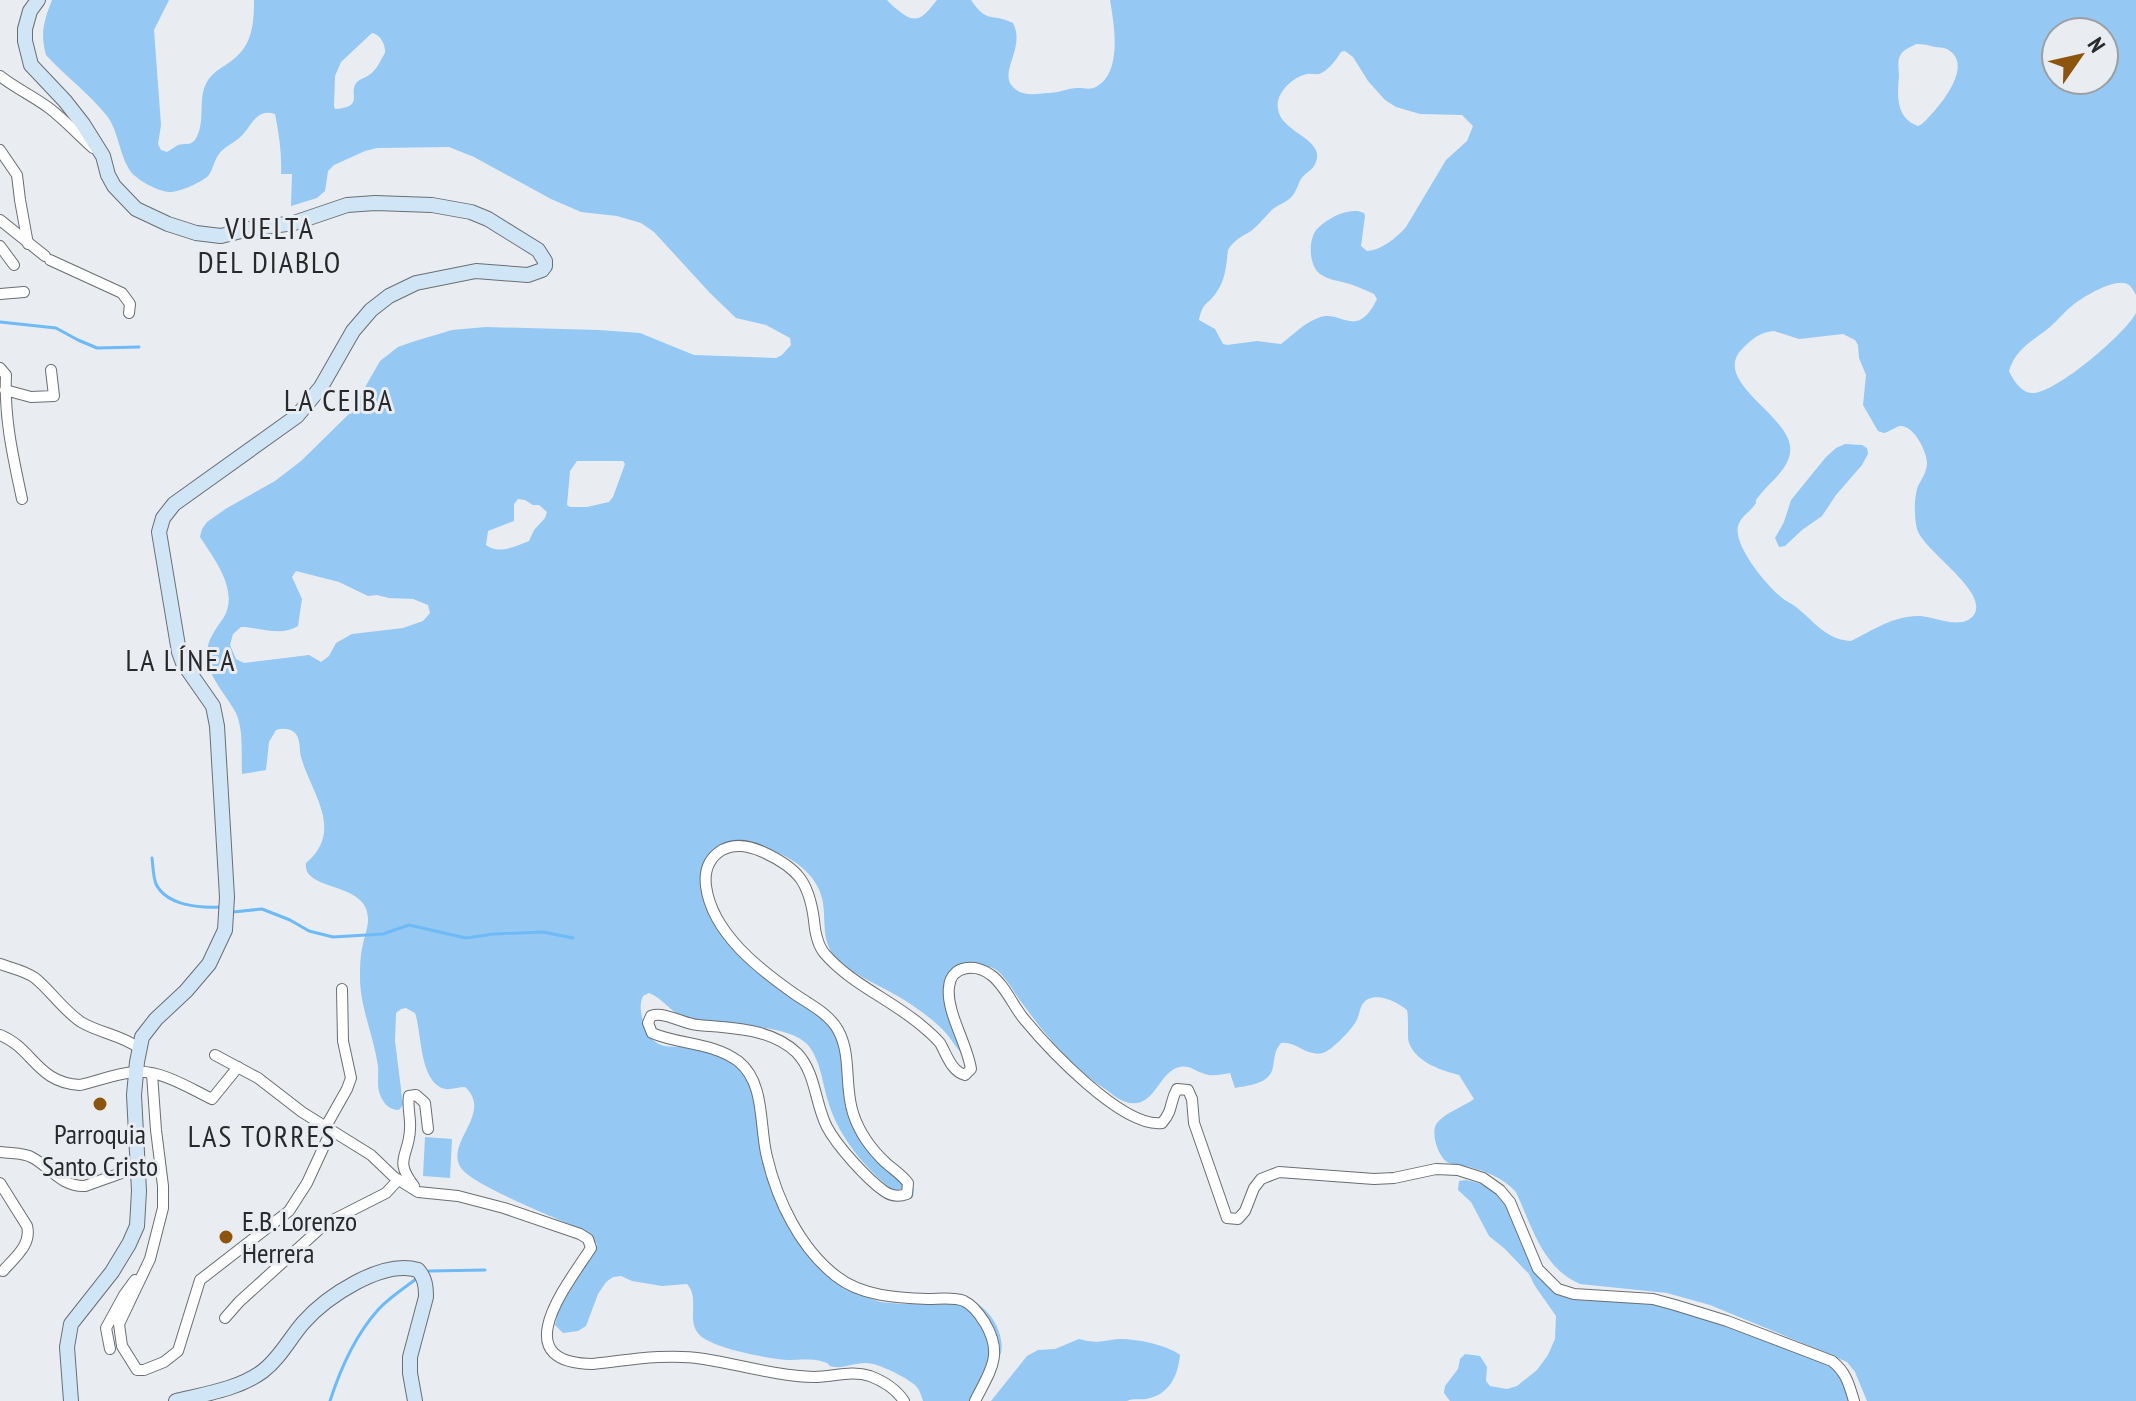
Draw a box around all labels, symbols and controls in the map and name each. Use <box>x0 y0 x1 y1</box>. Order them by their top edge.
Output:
north arrow <box>2040 16 2120 96</box>
text: N <box>2082 32 2112 58</box>
district label: VUELTA DEL DIABLO <box>198 208 342 281</box>
district label: LA CEIBA <box>284 380 394 419</box>
district label: LA LÍNEA <box>126 640 236 679</box>
marker: Parroquia Santo Cristo <box>91 1095 109 1113</box>
place label: Parroquia Santo Cristo <box>42 1115 158 1184</box>
district label: LAS TORRES <box>188 1116 336 1155</box>
place label: E.B. Lorenzo Herrera <box>242 1202 357 1271</box>
marker: E.B. Lorenzo Herrera <box>217 1228 235 1246</box>

